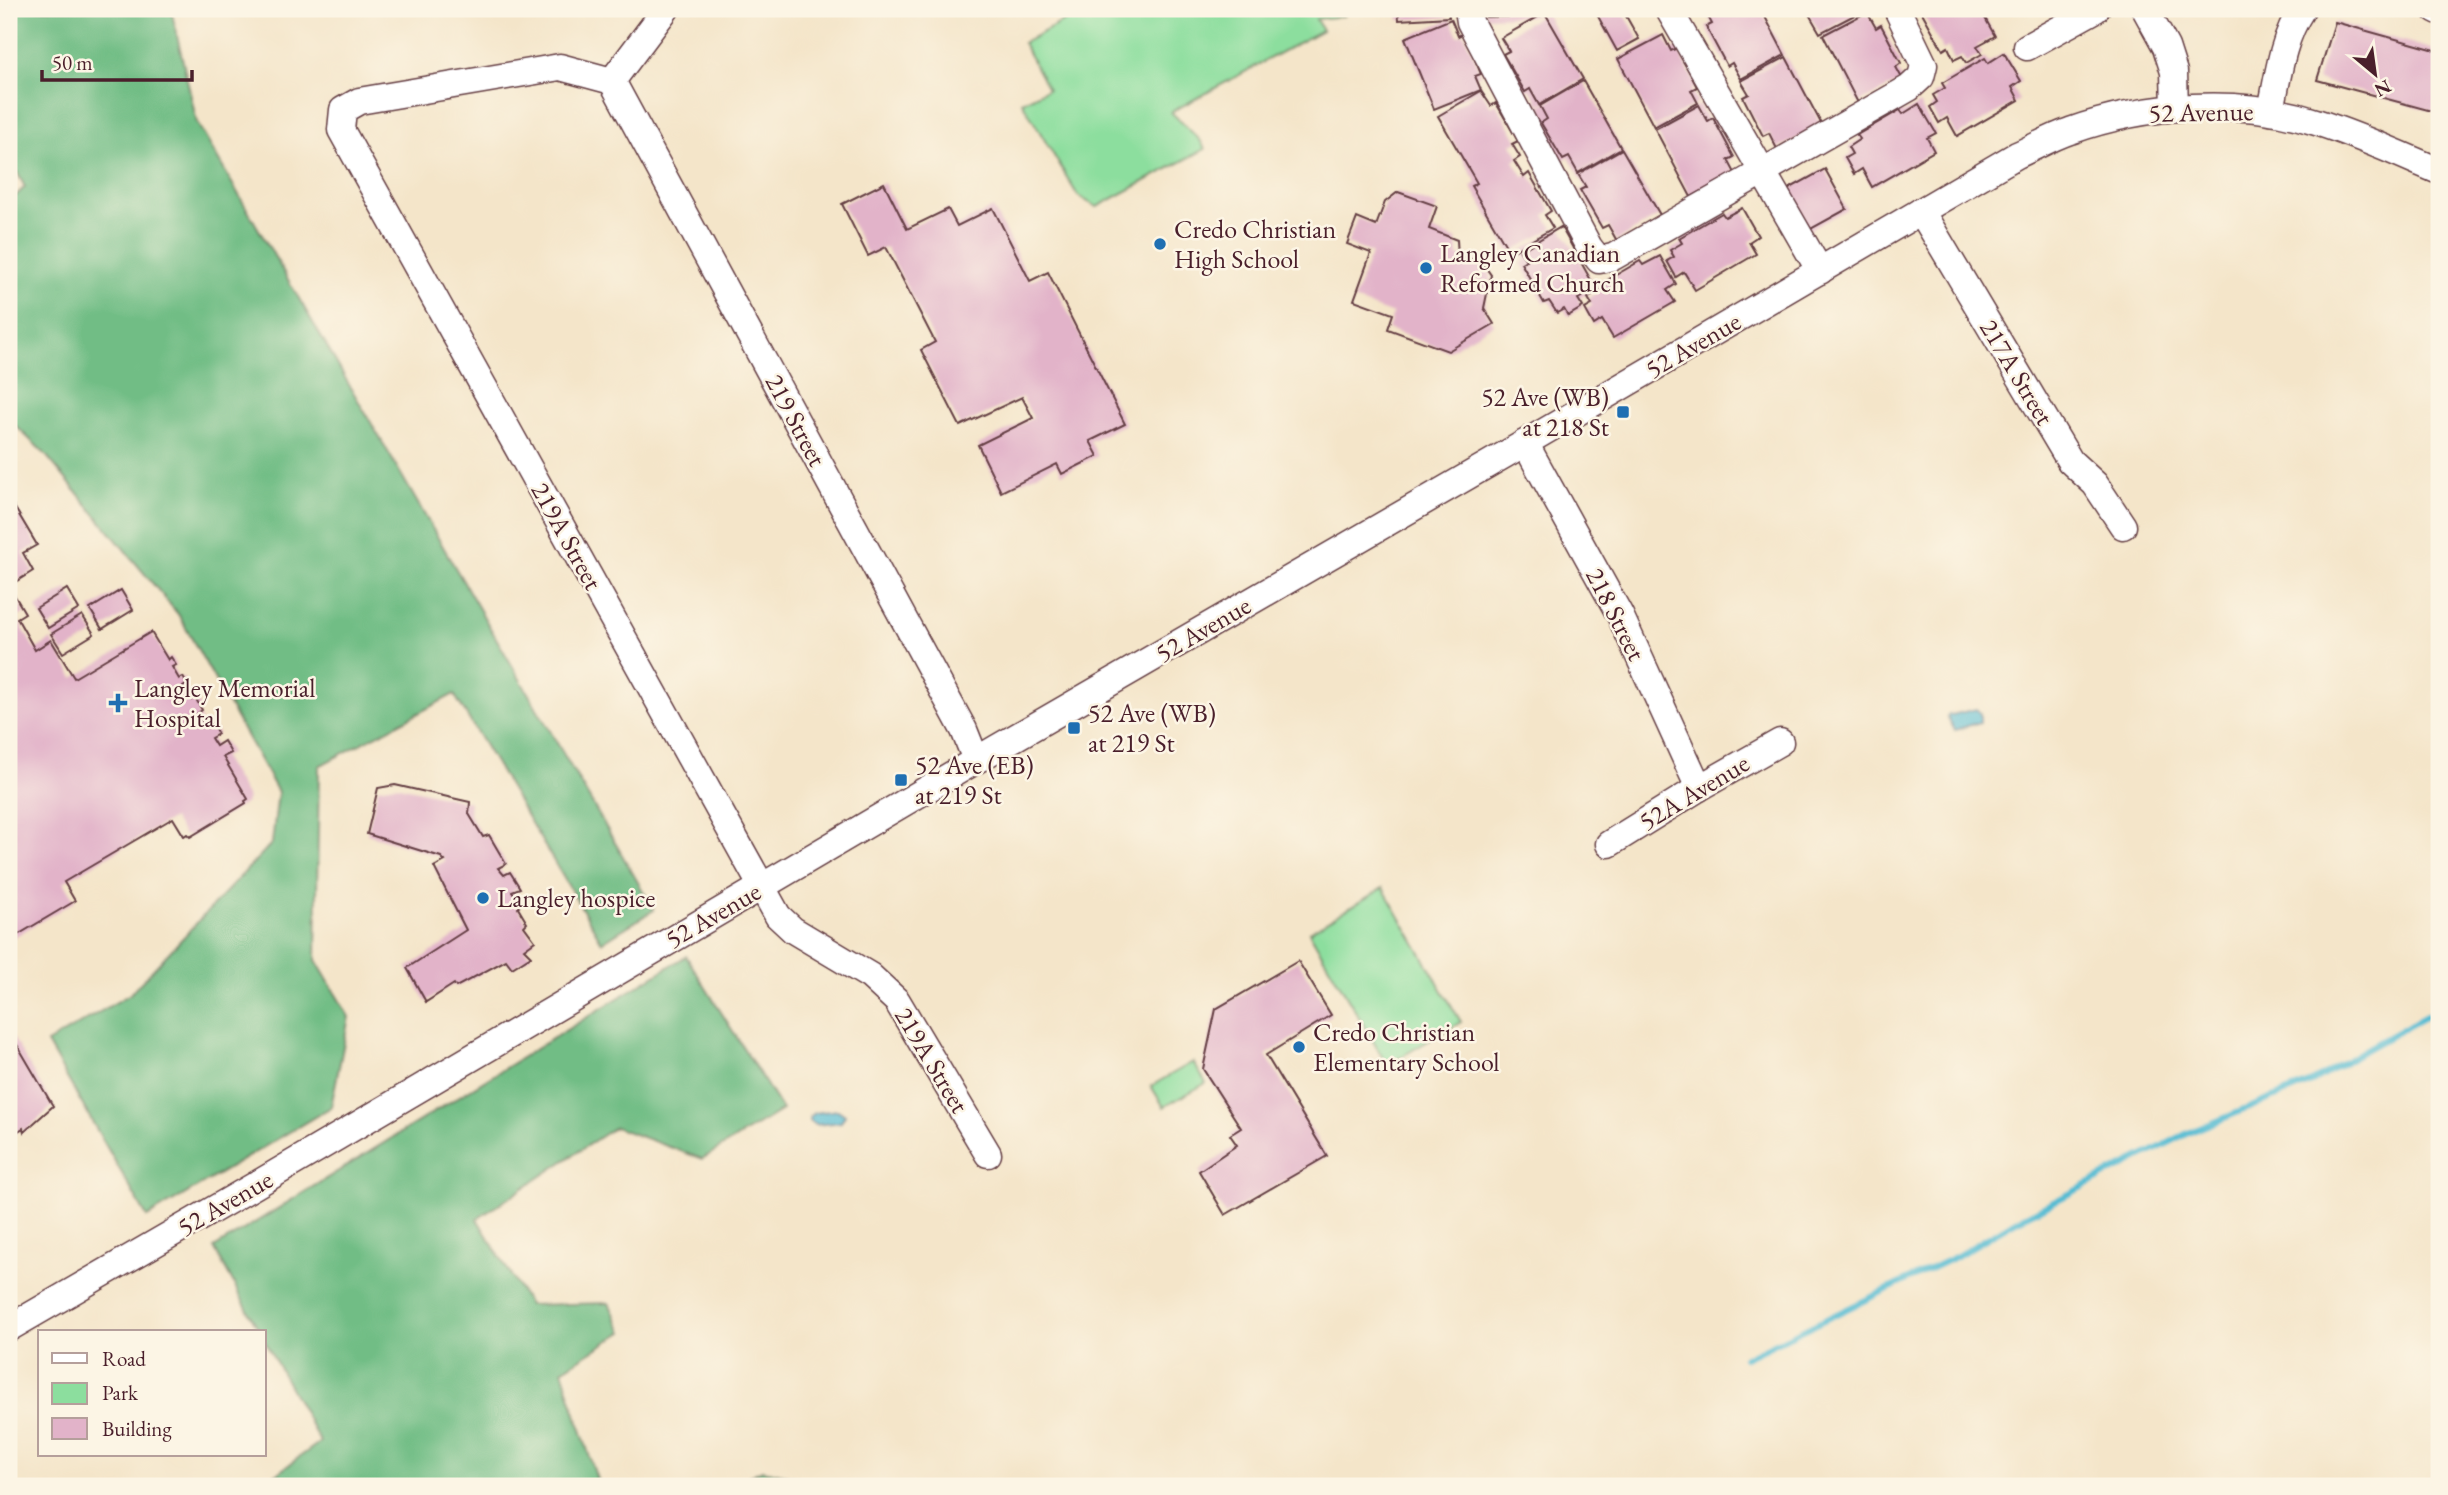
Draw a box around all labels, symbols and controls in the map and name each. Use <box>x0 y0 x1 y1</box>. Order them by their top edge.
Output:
scale bar <box>42 38 192 82</box>
north arrow <box>2340 38 2410 108</box>
text: 50 m <box>52 49 93 76</box>
text: N <box>2370 74 2396 103</box>
street label: 52 Avenue <box>2148 94 2254 130</box>
place label: Credo Christian High School <box>1174 212 1336 276</box>
marker: Credo Christian High School <box>1152 236 1168 252</box>
place label: Langley Canadian Reformed Church <box>1440 236 1625 300</box>
marker: Langley Canadian Reformed Church <box>1418 260 1434 276</box>
street label: 52 Avenue <box>1639 304 1747 386</box>
street label: 217A Street <box>1972 313 2062 431</box>
street label: 219 Street <box>758 368 834 472</box>
place label: 52 Ave (WB) at 218 St <box>1481 380 1609 444</box>
marker: 52 Ave (WB) at 218 St <box>1615 404 1631 420</box>
street label: 219A Street <box>524 476 610 596</box>
street label: 218 Street <box>1578 562 1654 666</box>
street label: 52 Avenue <box>1149 588 1257 670</box>
place label: Langley Memorial Hospital <box>134 671 315 735</box>
marker: Langley Memorial Hospital <box>108 693 128 713</box>
place label: 52 Ave (WB) at 219 St <box>1088 696 1216 760</box>
marker: 52 Ave (WB) at 219 St <box>1066 720 1082 736</box>
street label: 52A Avenue <box>1633 746 1755 838</box>
place label: 52 Ave (EB) at 219 St <box>915 748 1034 812</box>
marker: 52 Ave (EB) at 219 St <box>893 772 909 788</box>
street label: 52 Avenue <box>659 874 767 956</box>
place label: Langley hospice <box>497 881 655 915</box>
marker: Langley hospice <box>475 890 491 906</box>
street label: 219A Street <box>887 1001 977 1119</box>
place label: Credo Christian Elementary School <box>1313 1015 1500 1079</box>
marker: Credo Christian Elementary School <box>1291 1039 1307 1055</box>
street label: 52 Avenue <box>171 1162 279 1244</box>
legend <box>38 1330 266 1456</box>
text: Road <box>102 1345 146 1372</box>
text: Park <box>102 1379 139 1406</box>
text: Building <box>102 1415 172 1442</box>

